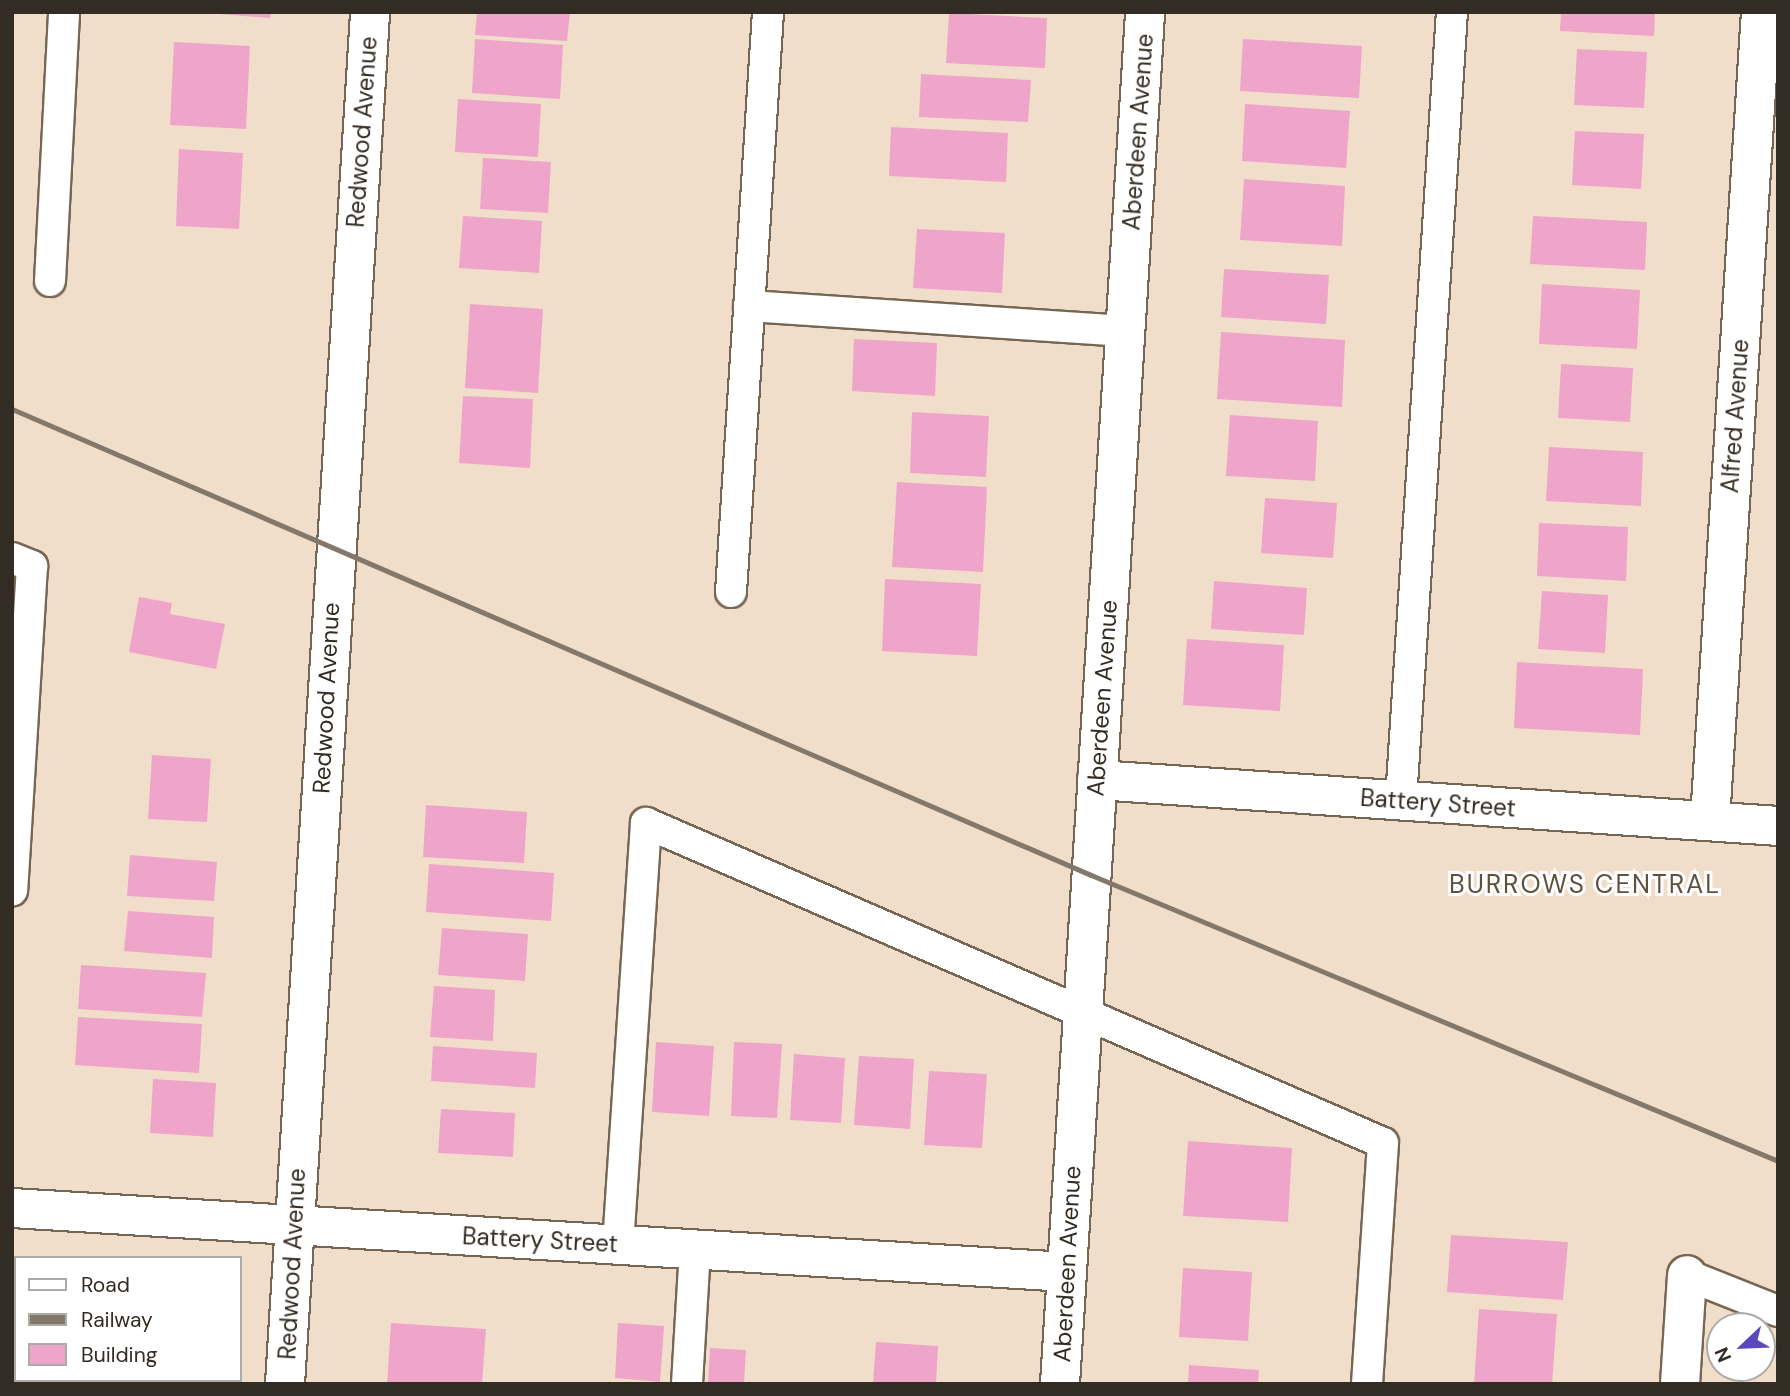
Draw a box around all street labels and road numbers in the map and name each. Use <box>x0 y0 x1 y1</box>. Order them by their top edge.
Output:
street label: Aberdeen Avenue <box>1117 33 1159 231</box>
street label: Redwood Avenue <box>341 35 383 229</box>
street label: Alfred Avenue <box>1715 338 1755 494</box>
street label: Aberdeen Avenue <box>1081 599 1123 797</box>
street label: Redwood Avenue <box>307 602 345 794</box>
street label: Battery Street <box>1359 783 1517 823</box>
street label: Aberdeen Avenue <box>1047 1165 1087 1363</box>
street label: Redwood Avenue <box>273 1168 311 1360</box>
street label: Battery Street <box>461 1222 619 1258</box>

